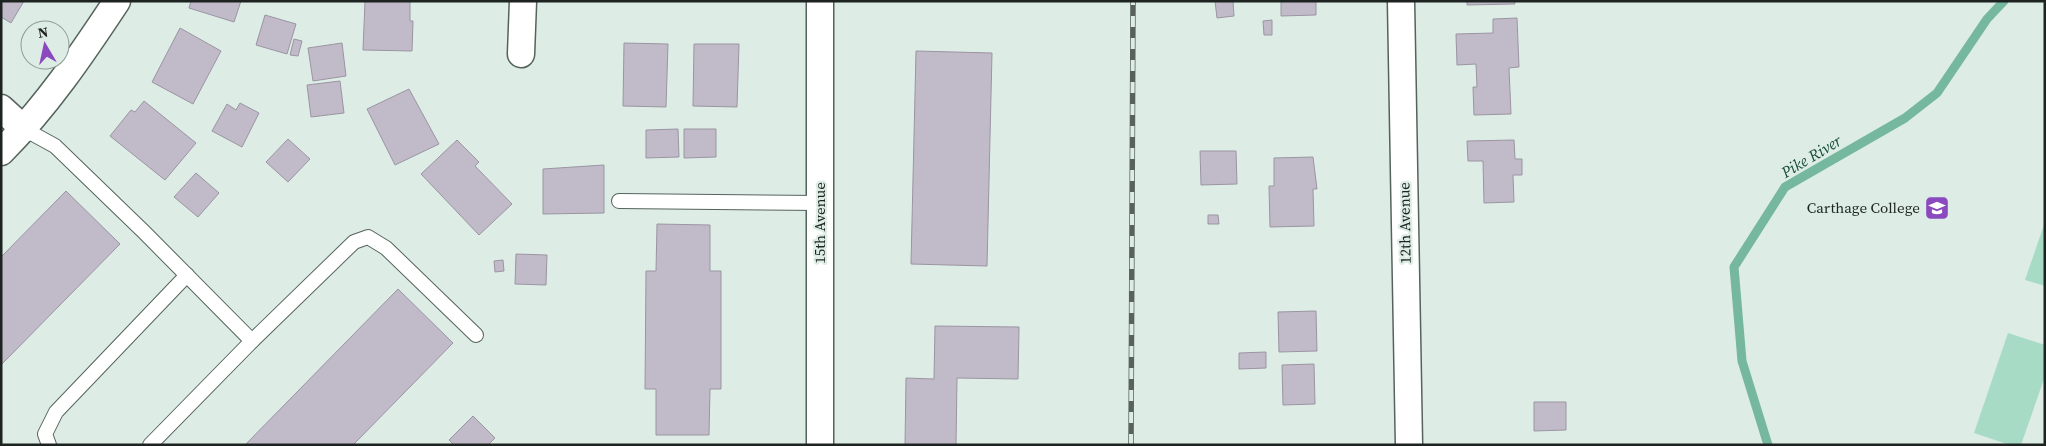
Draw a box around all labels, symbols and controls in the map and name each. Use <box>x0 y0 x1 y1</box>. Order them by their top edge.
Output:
north arrow <box>20 20 70 70</box>
text: N <box>36 21 50 43</box>
water label: Pike River <box>1776 129 1846 183</box>
street label: 15th Avenue <box>809 182 830 264</box>
street label: 12th Avenue <box>1393 182 1416 264</box>
school or university icon: Carthage College <box>1924 195 1950 221</box>
place label: Carthage College <box>1807 197 1920 218</box>

